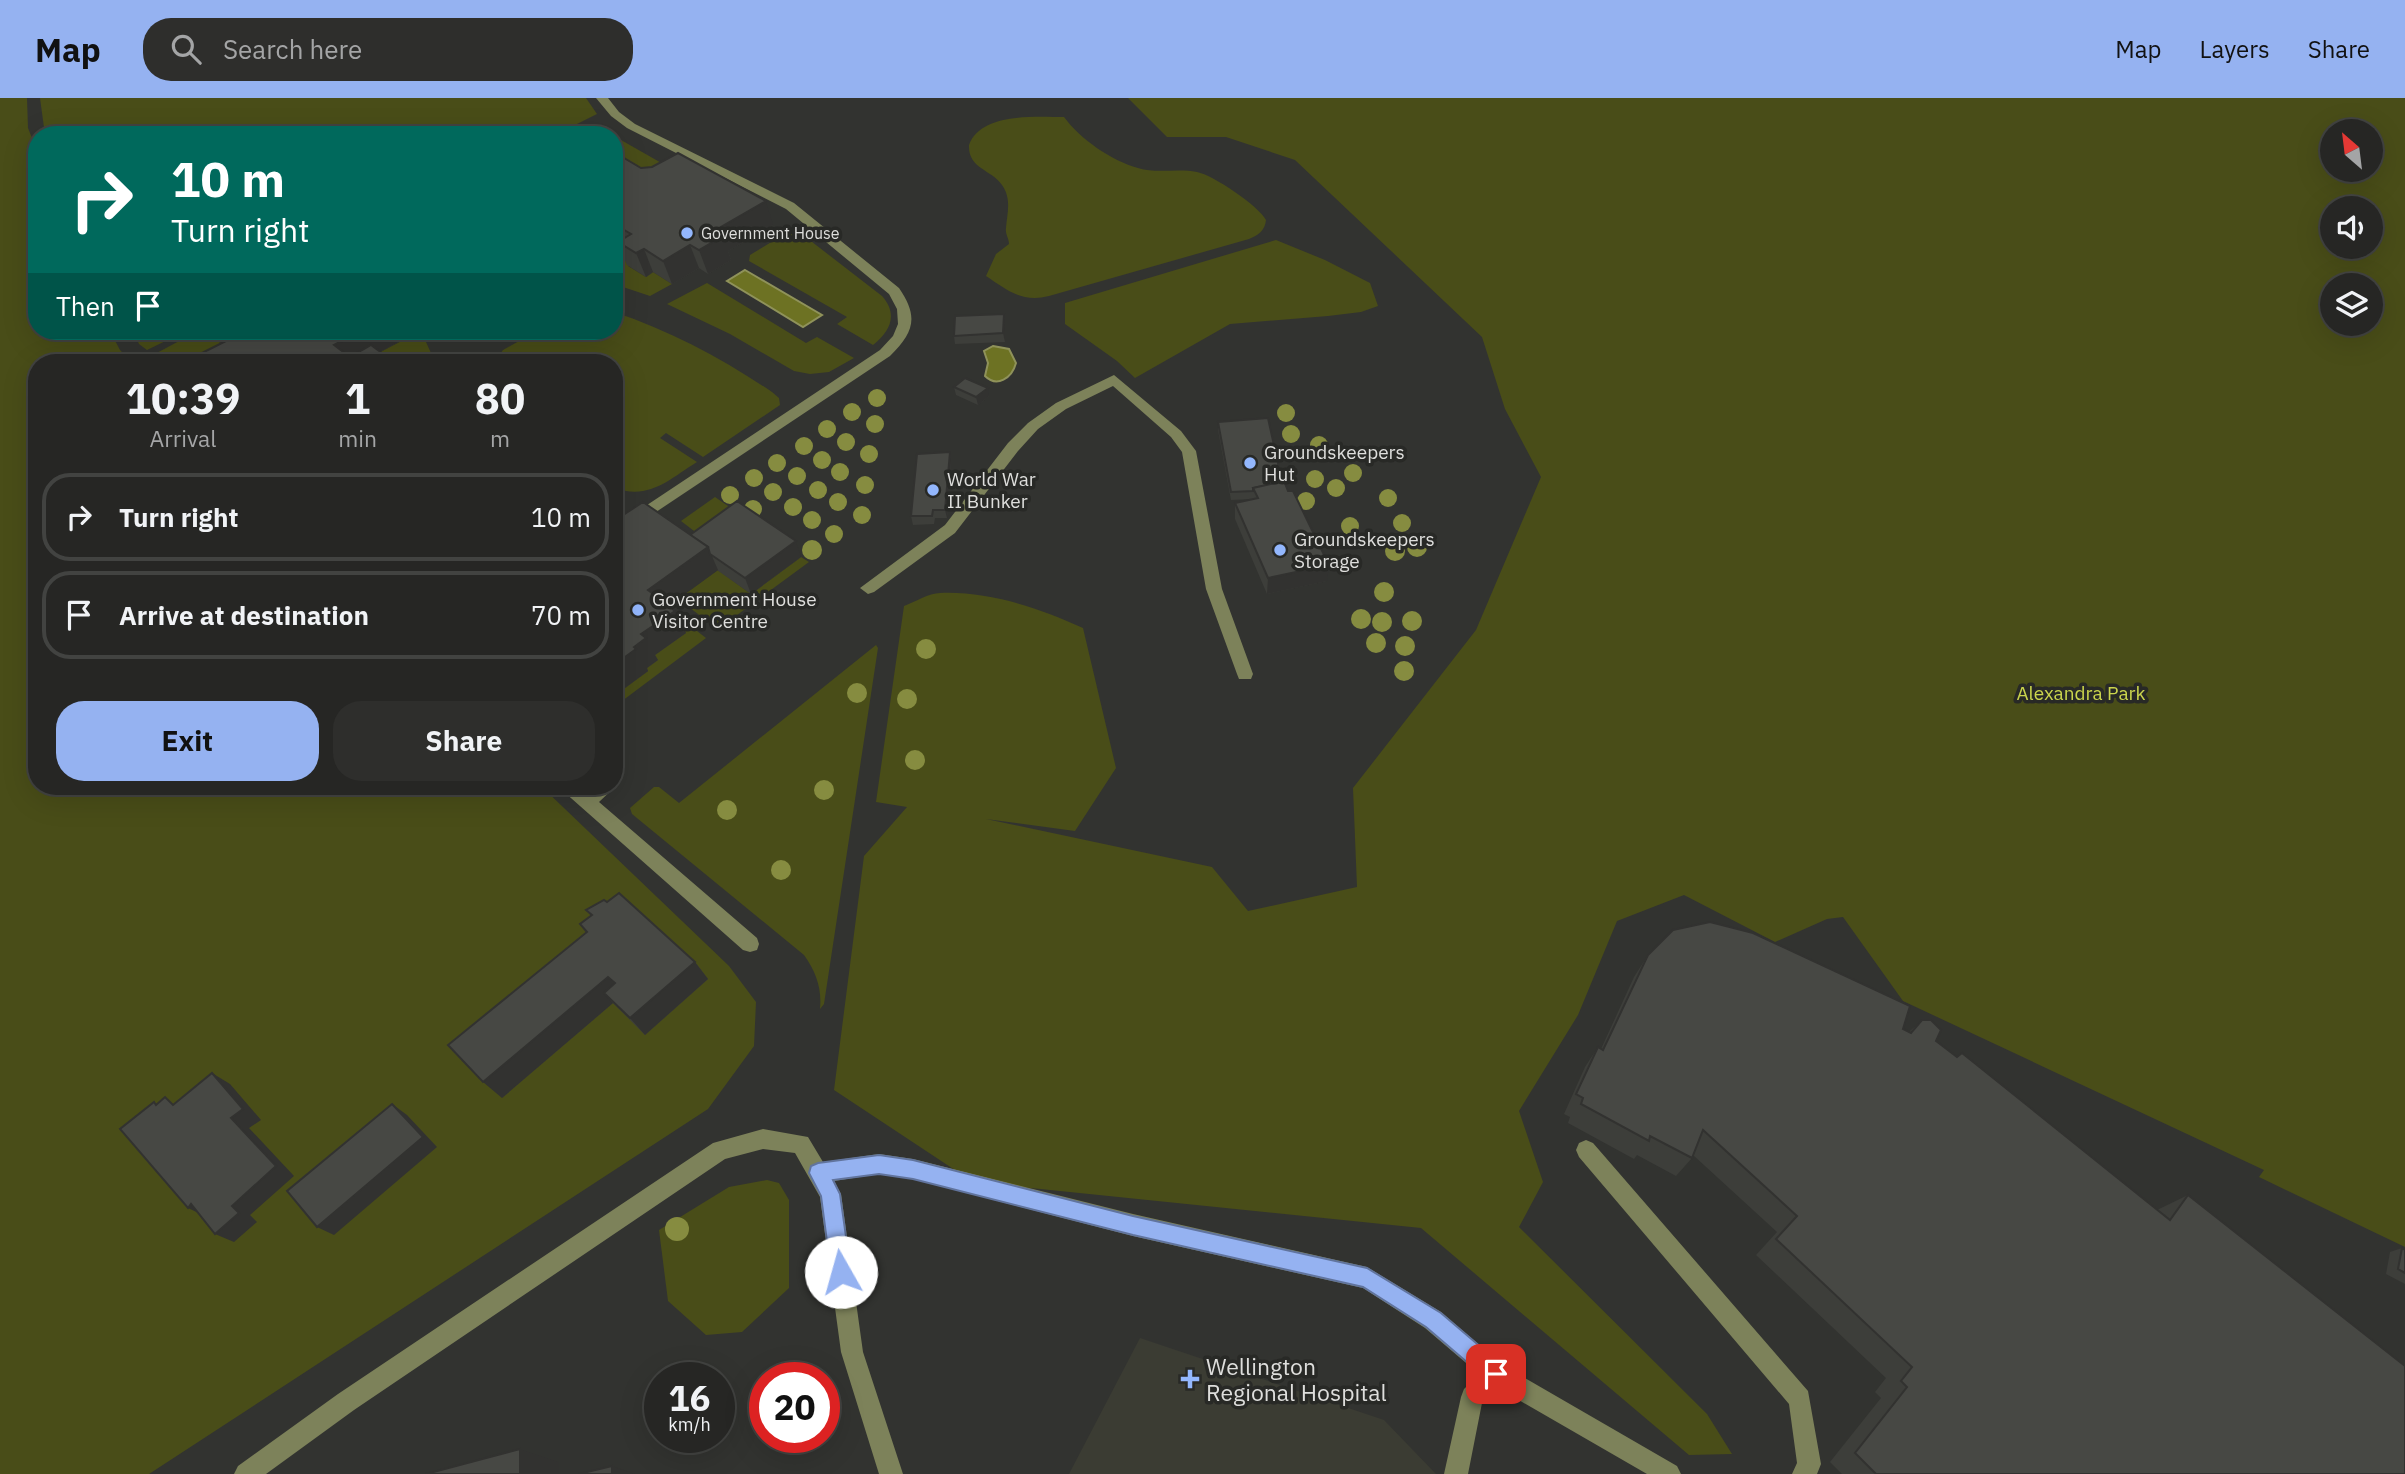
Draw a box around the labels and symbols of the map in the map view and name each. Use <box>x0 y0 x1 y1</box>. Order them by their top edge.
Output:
north arrow <box>2320 119 2384 182</box>
place label: Government House <box>701 223 840 243</box>
marker: Government House <box>679 225 695 241</box>
place label: Groundskeepers Hut <box>1264 440 1405 486</box>
marker: Groundskeepers Hut <box>1242 455 1258 471</box>
place label: World War II Bunker <box>947 467 1036 513</box>
marker: World War II Bunker <box>925 482 941 498</box>
place label: Groundskeepers Storage <box>1294 527 1435 573</box>
marker: Groundskeepers Storage <box>1272 542 1288 558</box>
place label: Government House Visitor Centre <box>652 587 817 633</box>
marker: Government House Visitor Centre <box>630 602 646 618</box>
park label: Alexandra Park <box>2016 681 2146 705</box>
position arrow <box>804 1235 878 1309</box>
pin <box>1466 1344 1526 1404</box>
place label: Wellington Regional Hospital <box>1206 1351 1387 1407</box>
speed limit sign: 20 <box>749 1362 840 1453</box>
marker: Wellington Regional Hospital <box>1180 1369 1200 1389</box>

